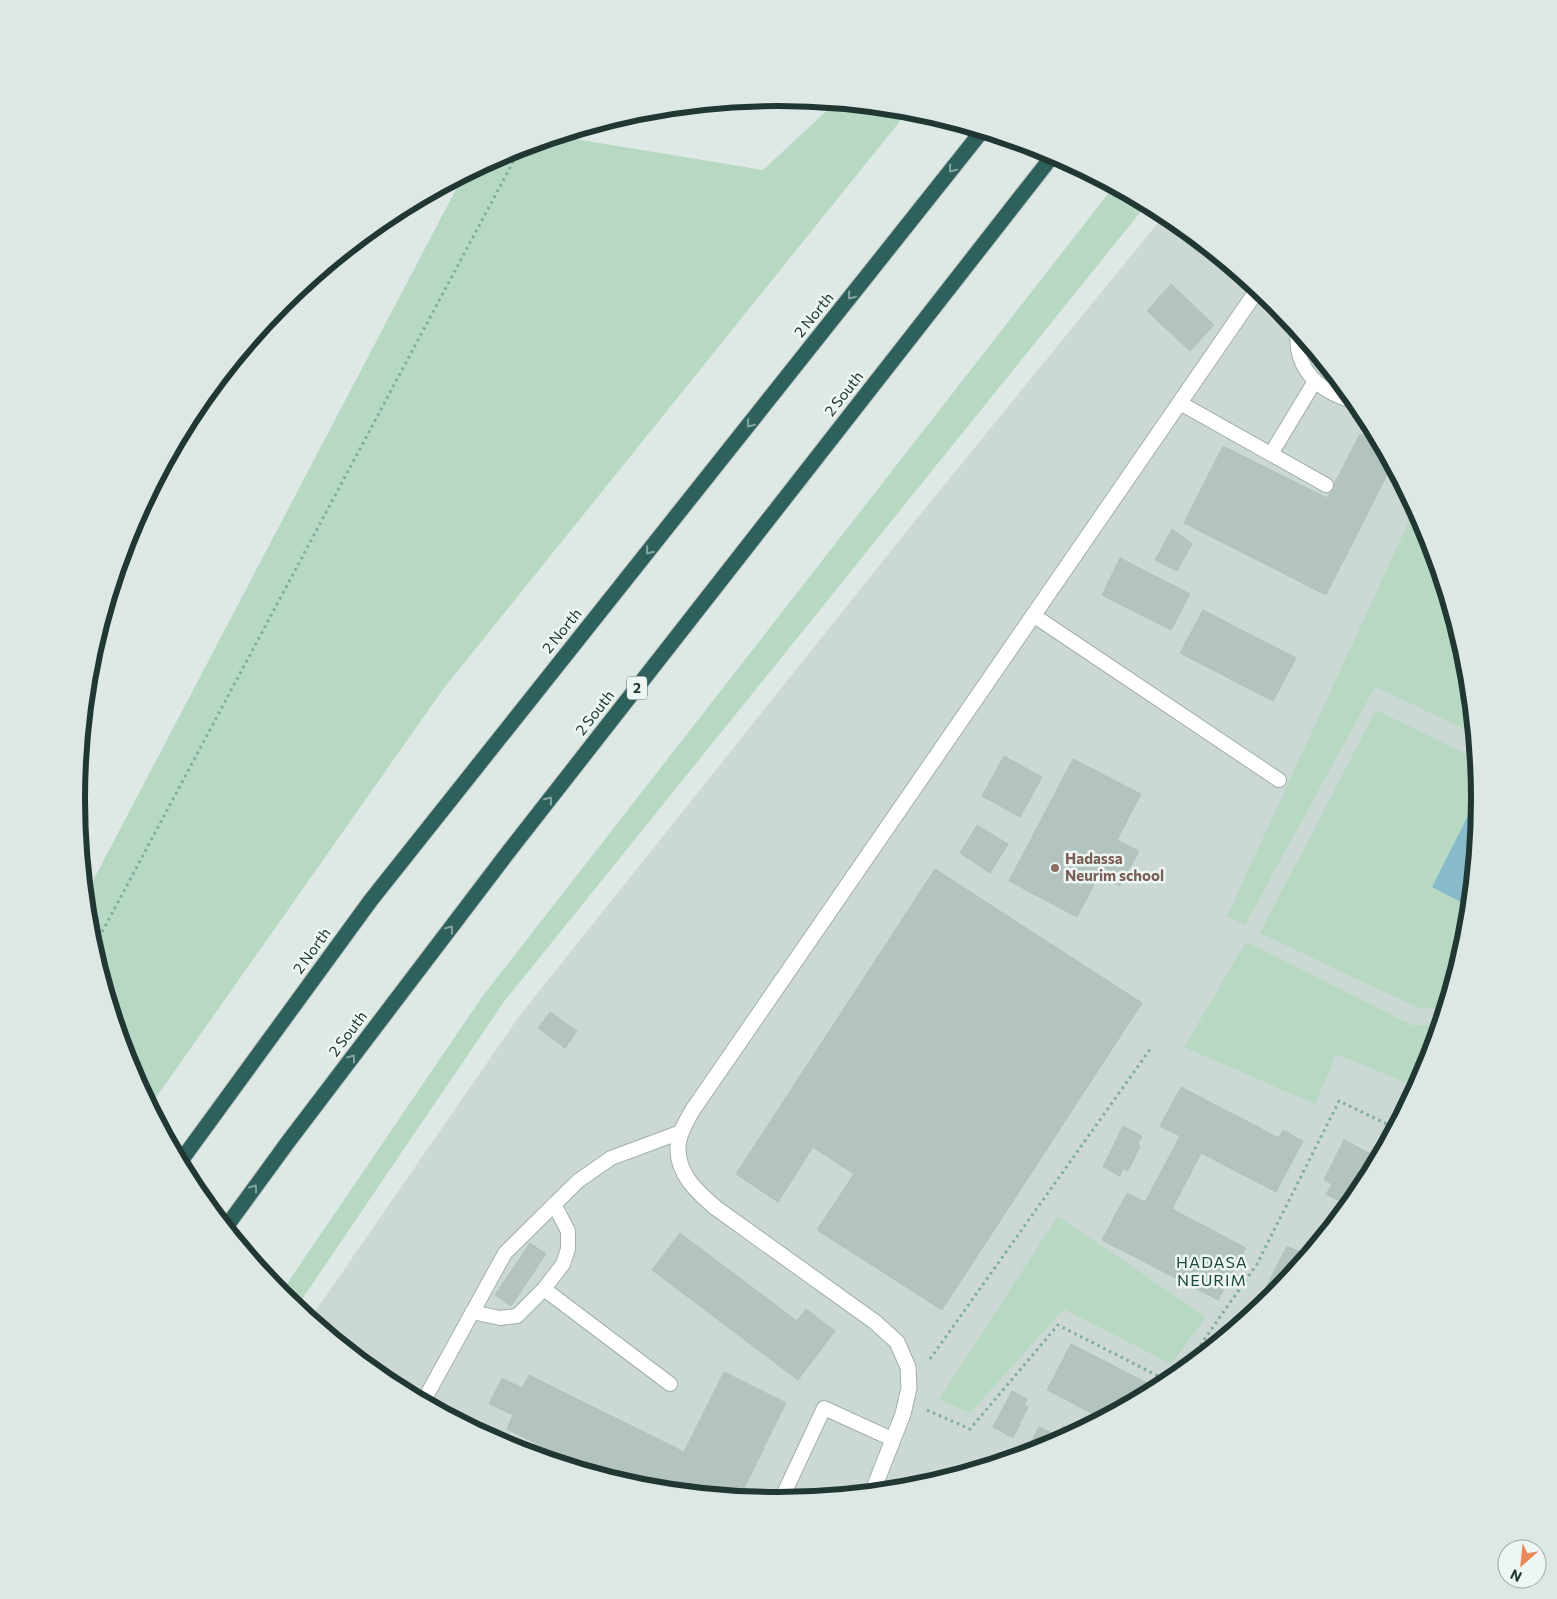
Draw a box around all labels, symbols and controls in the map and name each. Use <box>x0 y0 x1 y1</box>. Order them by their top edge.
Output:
one-way arrow <box>950 163 958 172</box>
street label: 2 North <box>790 288 837 340</box>
one-way arrow <box>847 291 856 300</box>
street label: 2 South <box>820 367 866 419</box>
one-way arrow <box>746 418 755 427</box>
one-way arrow <box>646 545 654 554</box>
street label: 2 North <box>538 604 585 656</box>
road number: 2 <box>627 676 647 700</box>
street label: 2 South <box>571 686 617 738</box>
one-way arrow <box>544 797 552 806</box>
place label: Hadassa Neurim school <box>1065 849 1164 884</box>
marker: Hadassa Neurim school <box>1049 862 1061 874</box>
street label: 2 North <box>289 924 334 977</box>
one-way arrow <box>445 926 453 935</box>
street label: 2 South <box>324 1007 370 1060</box>
one-way arrow <box>346 1055 354 1064</box>
one-way arrow <box>248 1184 257 1194</box>
district label: HADASA NEURIM <box>1176 1252 1248 1289</box>
north arrow <box>1497 1539 1547 1589</box>
text: N <box>1507 1566 1524 1586</box>

